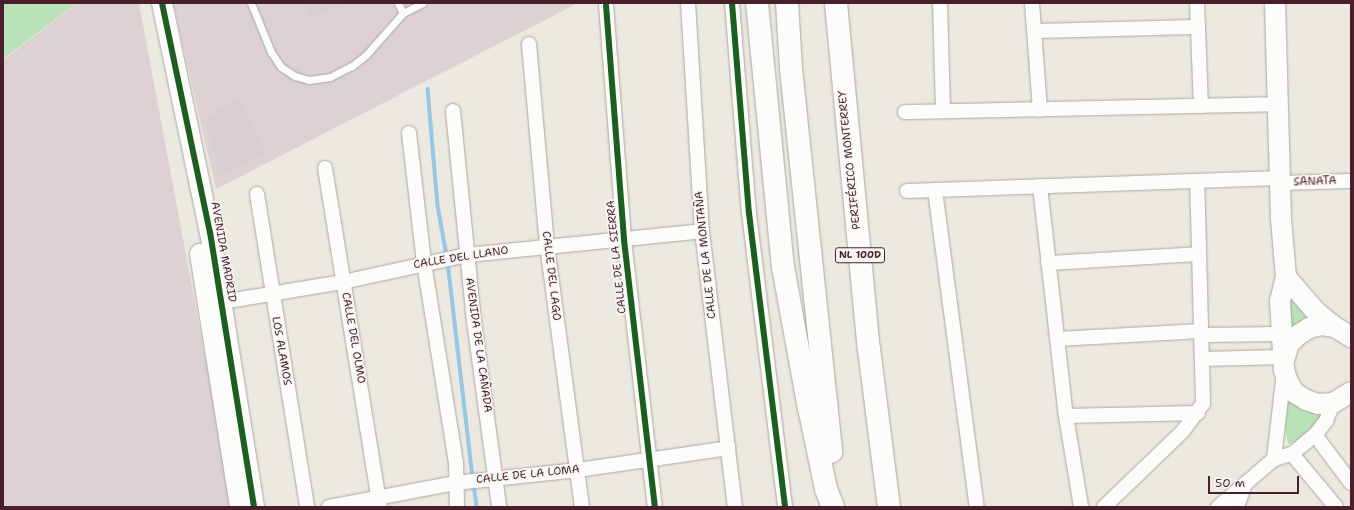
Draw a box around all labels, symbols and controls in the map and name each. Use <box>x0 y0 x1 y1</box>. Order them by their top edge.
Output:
street label: PERIFÉRICO MONTERREY <box>836 90 864 230</box>
street label: SANATA <box>1293 175 1337 189</box>
street label: CALLE DE LA MONTAÑA <box>693 190 719 320</box>
street label: CALLE DE LA SIERRA <box>604 200 630 314</box>
street label: AVENIDA MADRID <box>208 201 238 303</box>
street label: CALLE DEL LAGO <box>539 230 563 322</box>
street label: CALLE DEL LLANO <box>413 244 509 272</box>
road number: NL 100D <box>834 247 886 263</box>
street label: AVENIDA DE LA CAÑADA <box>462 277 494 413</box>
street label: CALLE DEL OLMO <box>338 291 368 385</box>
street label: LOS ALAMOS <box>268 316 294 386</box>
street label: CALLE DE LA LOMA <box>476 463 580 487</box>
scale bar <box>1210 468 1301 494</box>
text: 50 m <box>1215 475 1245 491</box>

